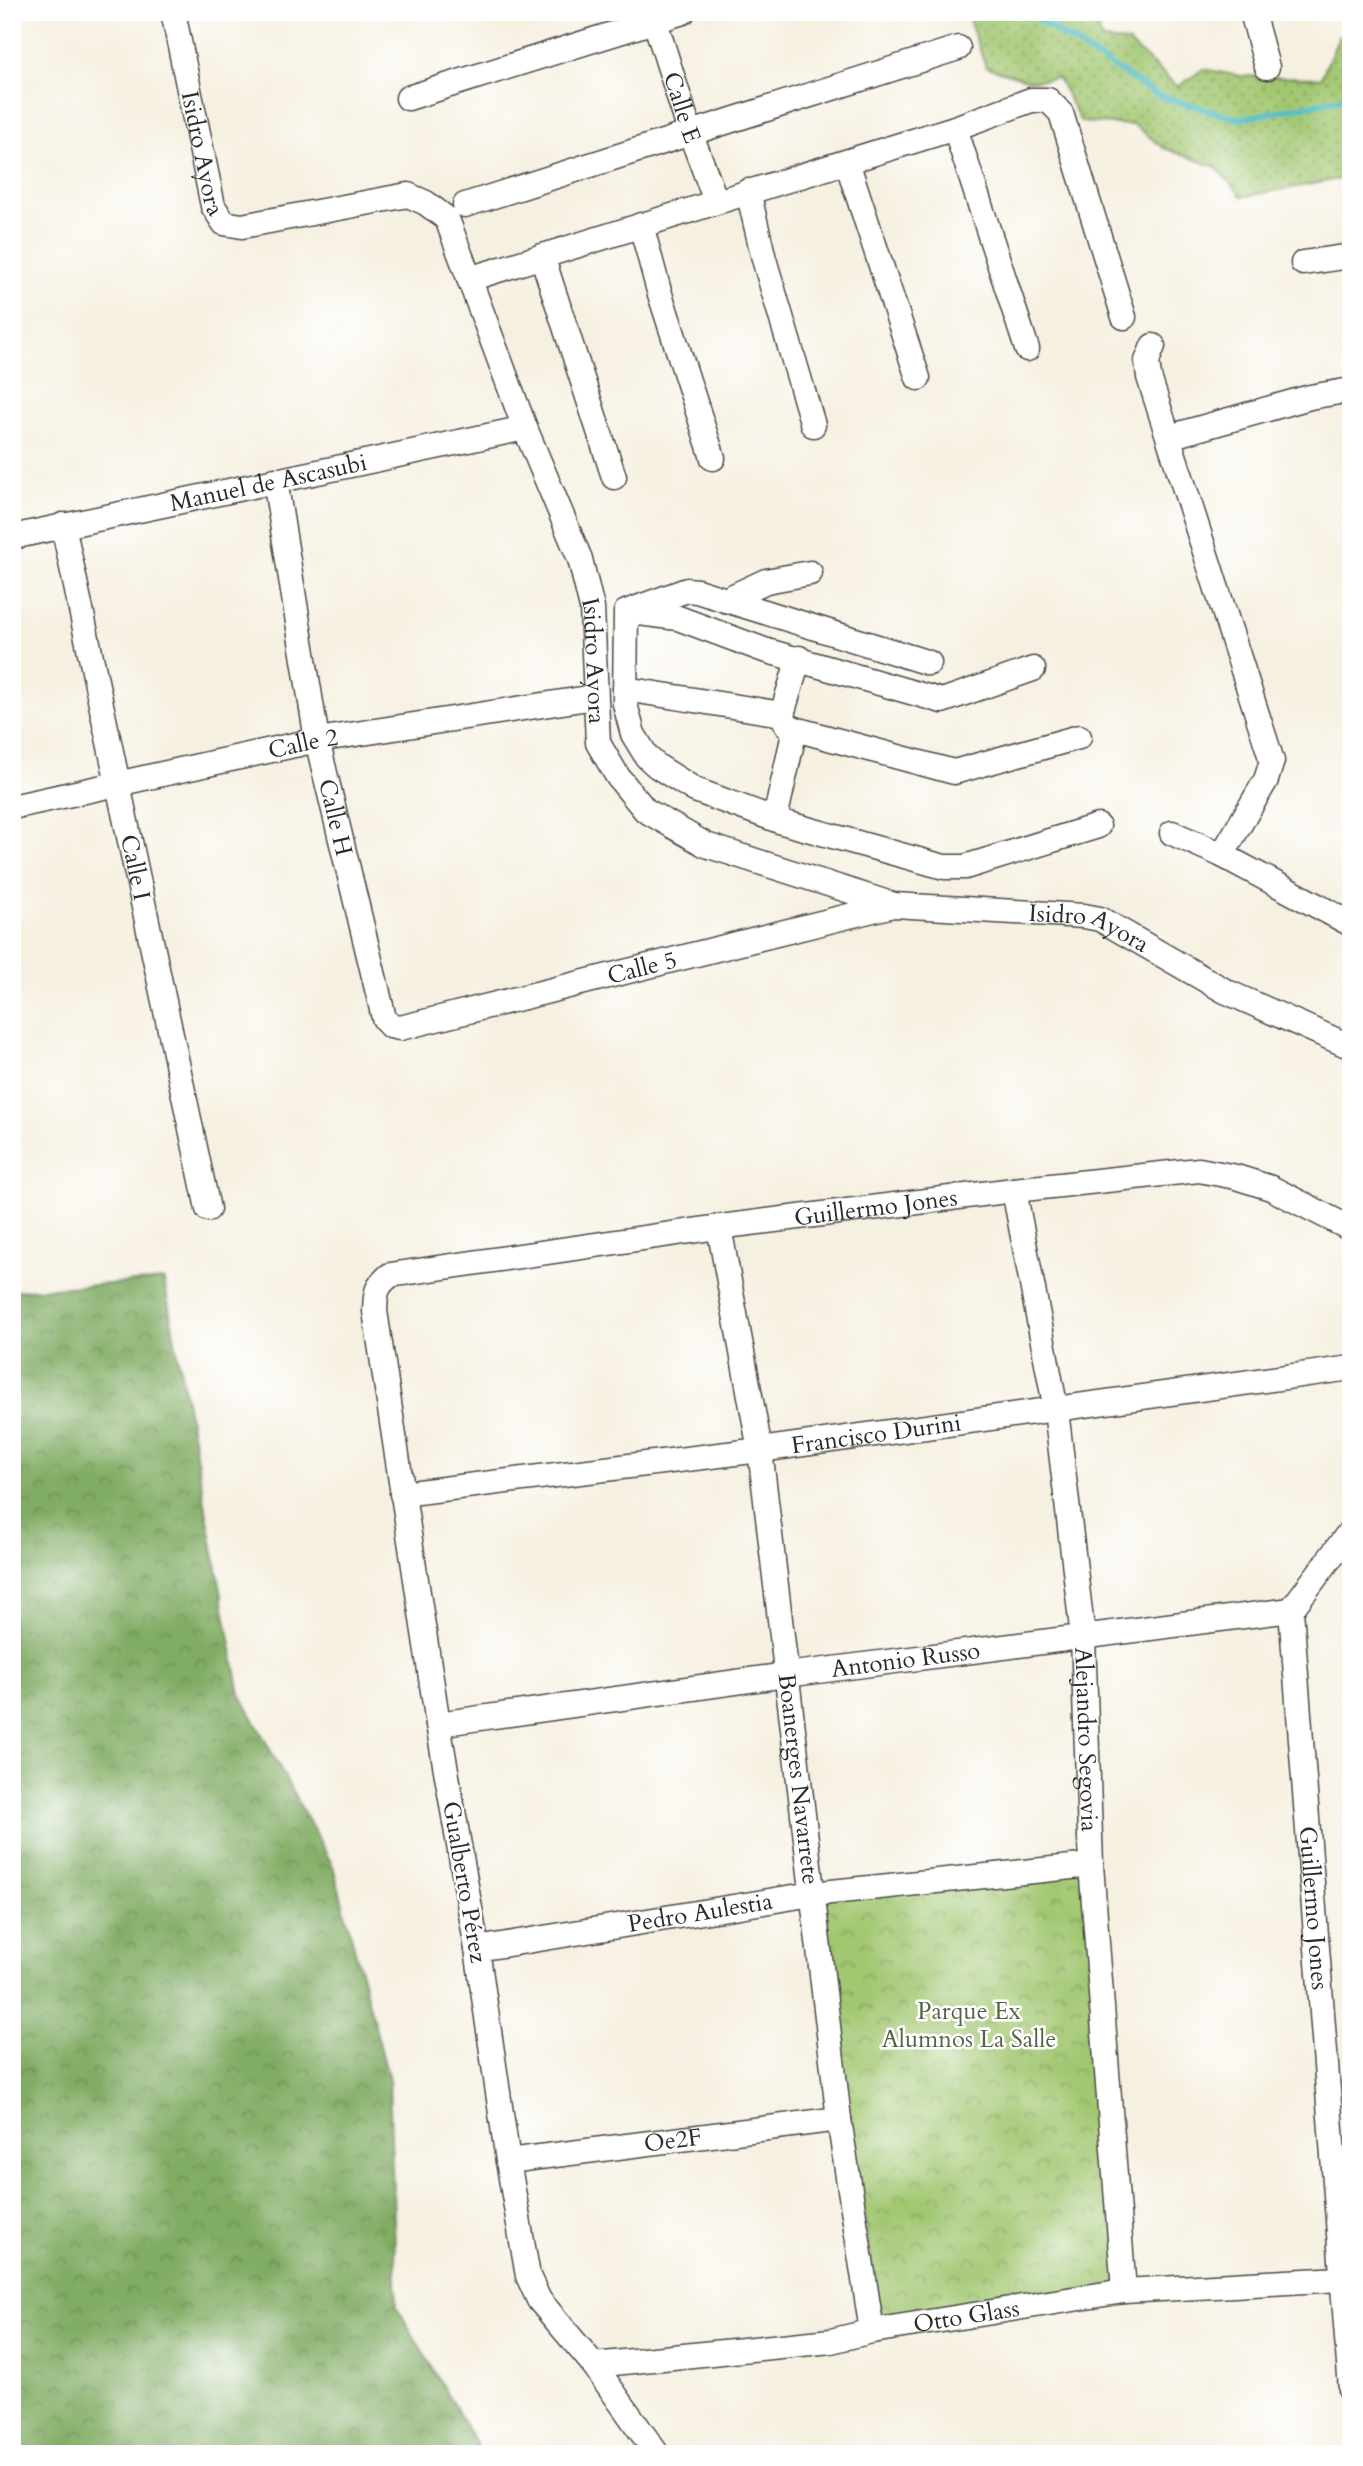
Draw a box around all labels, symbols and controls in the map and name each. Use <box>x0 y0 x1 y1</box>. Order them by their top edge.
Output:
street label: Calle E <box>655 68 709 148</box>
street label: Isidro Ayora <box>173 88 232 223</box>
street label: Manuel de Ascasubi <box>167 446 370 520</box>
street label: Isidro Ayora <box>573 594 613 725</box>
street label: Calle 2 <box>265 721 340 767</box>
street label: Calle H <box>310 776 360 859</box>
street label: Calle I <box>112 832 158 903</box>
street label: Isidro Ayora <box>1028 897 1156 961</box>
street label: Calle 5 <box>604 944 680 993</box>
street label: Guillermo Jones <box>792 1181 959 1234</box>
street label: Francisco Durini <box>789 1406 964 1462</box>
street label: Antonio Russo <box>829 1634 982 1686</box>
street label: Alejandro Segovia <box>1066 1647 1106 1833</box>
street label: Boanerges Navarrete <box>770 1672 827 1886</box>
street label: Gualberto Pérez <box>434 1799 495 1966</box>
street label: Guillermo Jones <box>1291 1825 1336 1991</box>
street label: Pedro Aulestia <box>625 1885 775 1941</box>
park label: Parque Ex Alumnos La Salle <box>882 1995 1056 2056</box>
street label: Oe2F <box>642 2121 703 2161</box>
street label: Otto Glass <box>911 2292 1022 2341</box>

